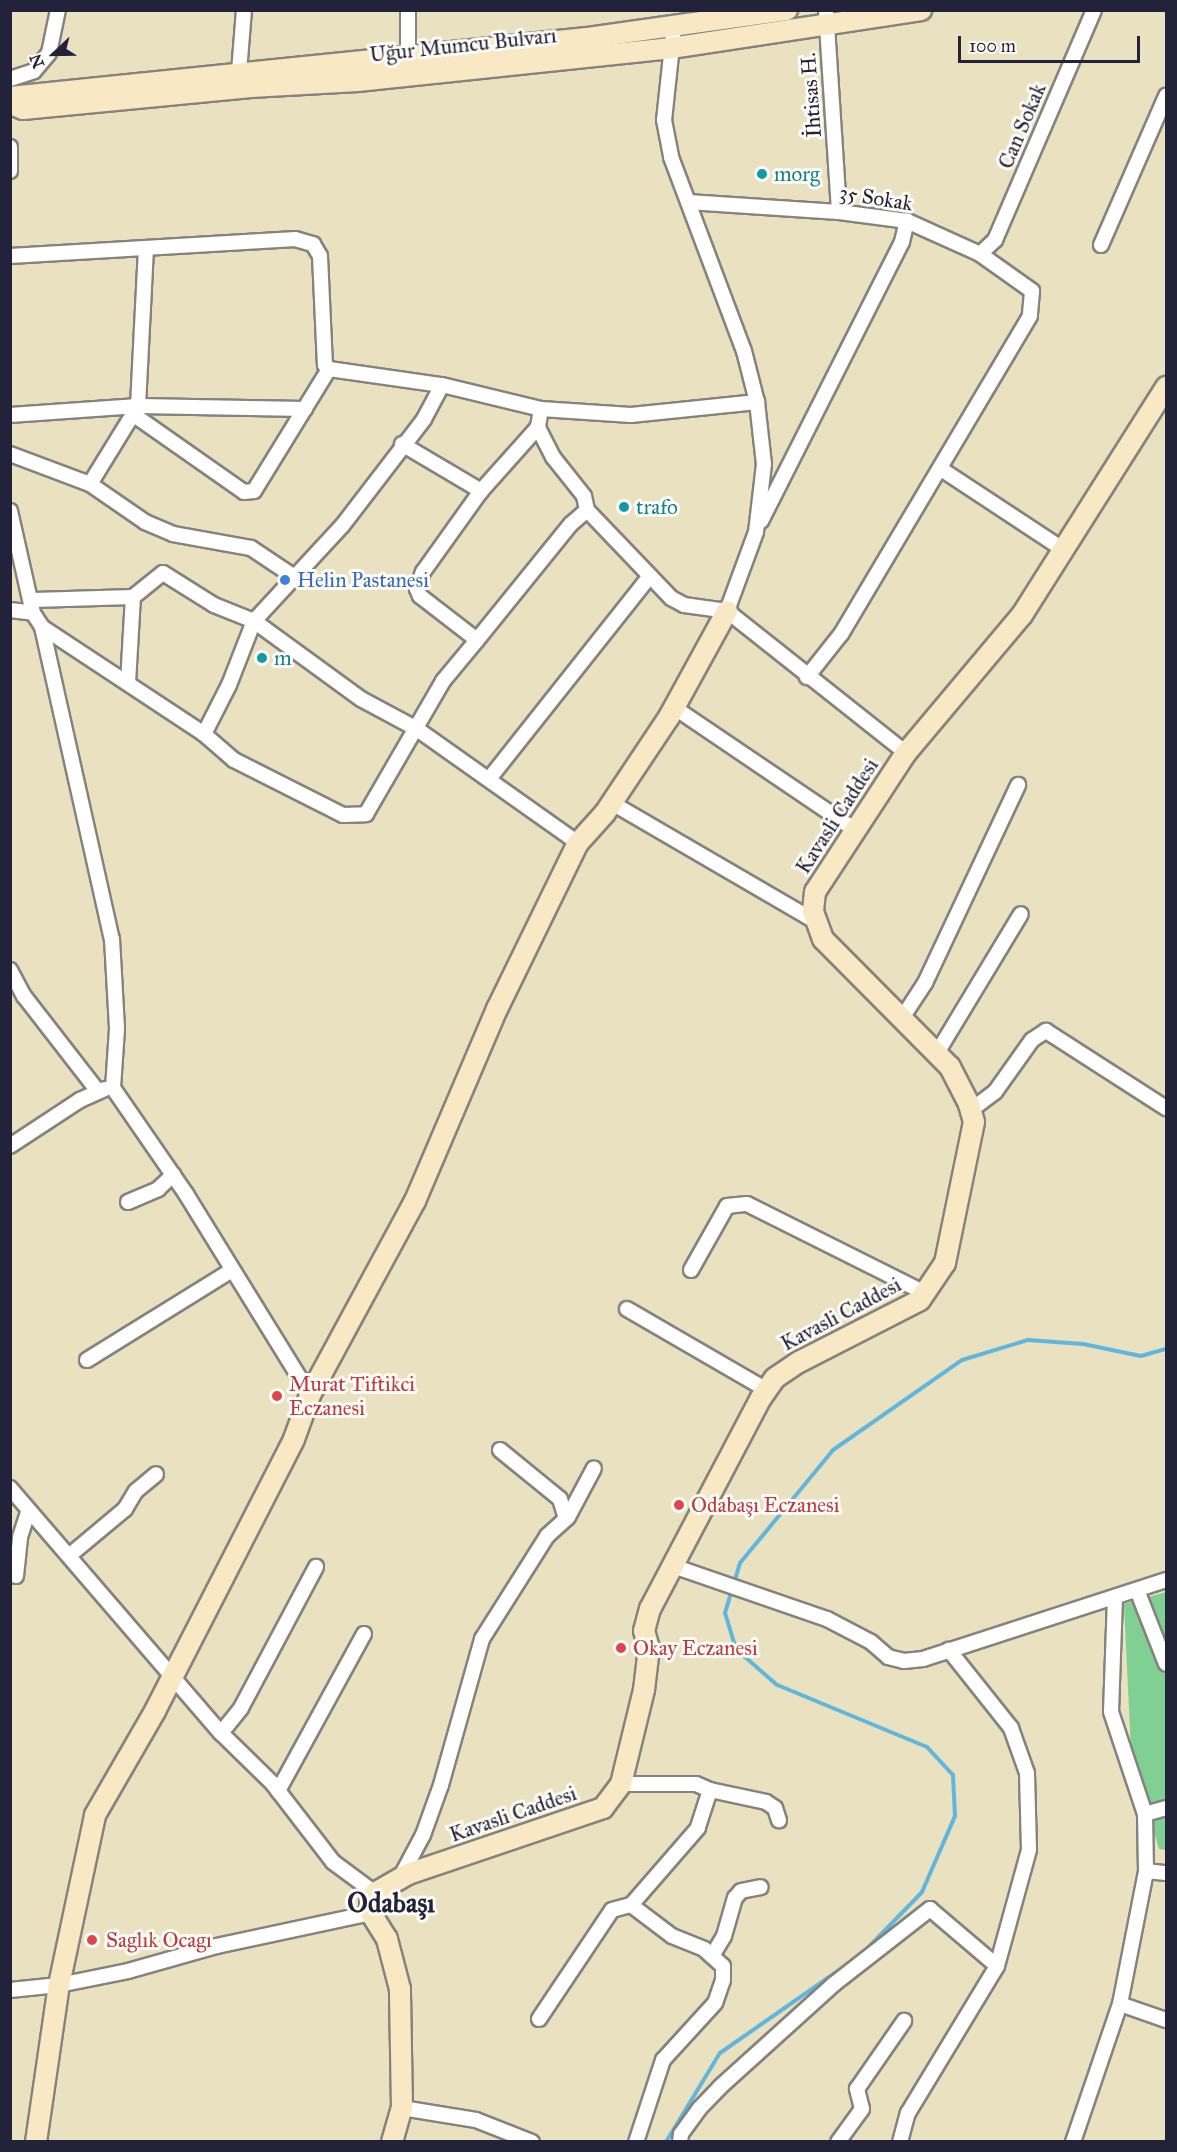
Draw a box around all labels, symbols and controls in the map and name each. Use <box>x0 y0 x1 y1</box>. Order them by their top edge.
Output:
street label: Uğur Mumcu Bulvarı <box>368 23 558 67</box>
north arrow <box>24 24 84 84</box>
scale bar <box>961 24 1142 62</box>
text: 100 m <box>969 35 1016 57</box>
text: N <box>25 51 48 71</box>
street label: İhtisas H. <box>795 52 827 138</box>
street label: Can Sokak <box>993 80 1051 172</box>
place label: morg <box>774 161 820 187</box>
marker: morg <box>755 167 769 181</box>
street label: 35 Sokak <box>838 180 914 216</box>
place label: trafo <box>636 494 678 520</box>
marker: trafo <box>617 500 631 514</box>
place label: Helin Pastanesi <box>297 567 429 593</box>
marker: Helin Pastanesi <box>278 573 292 587</box>
place label: m <box>274 645 292 671</box>
marker: m <box>255 651 269 665</box>
street label: Kavasli Caddesi <box>790 754 884 878</box>
street label: Kavasli Caddesi <box>777 1272 905 1356</box>
place label: Murat Tiftikci Eczanesi <box>289 1371 415 1421</box>
marker: Murat Tiftikci Eczanesi <box>270 1389 284 1403</box>
place label: Odabaşı Eczanesi <box>691 1492 839 1518</box>
marker: Odabaşı Eczanesi <box>672 1498 686 1512</box>
place label: Okay Eczanesi <box>633 1635 758 1661</box>
marker: Okay Eczanesi <box>614 1641 628 1655</box>
street label: Kavasli Caddesi <box>446 1781 580 1847</box>
district label: Odabaşı <box>347 1887 435 1919</box>
place label: Saglık Ocagı <box>106 1927 212 1953</box>
marker: Saglık Ocagı <box>83 1931 101 1949</box>

